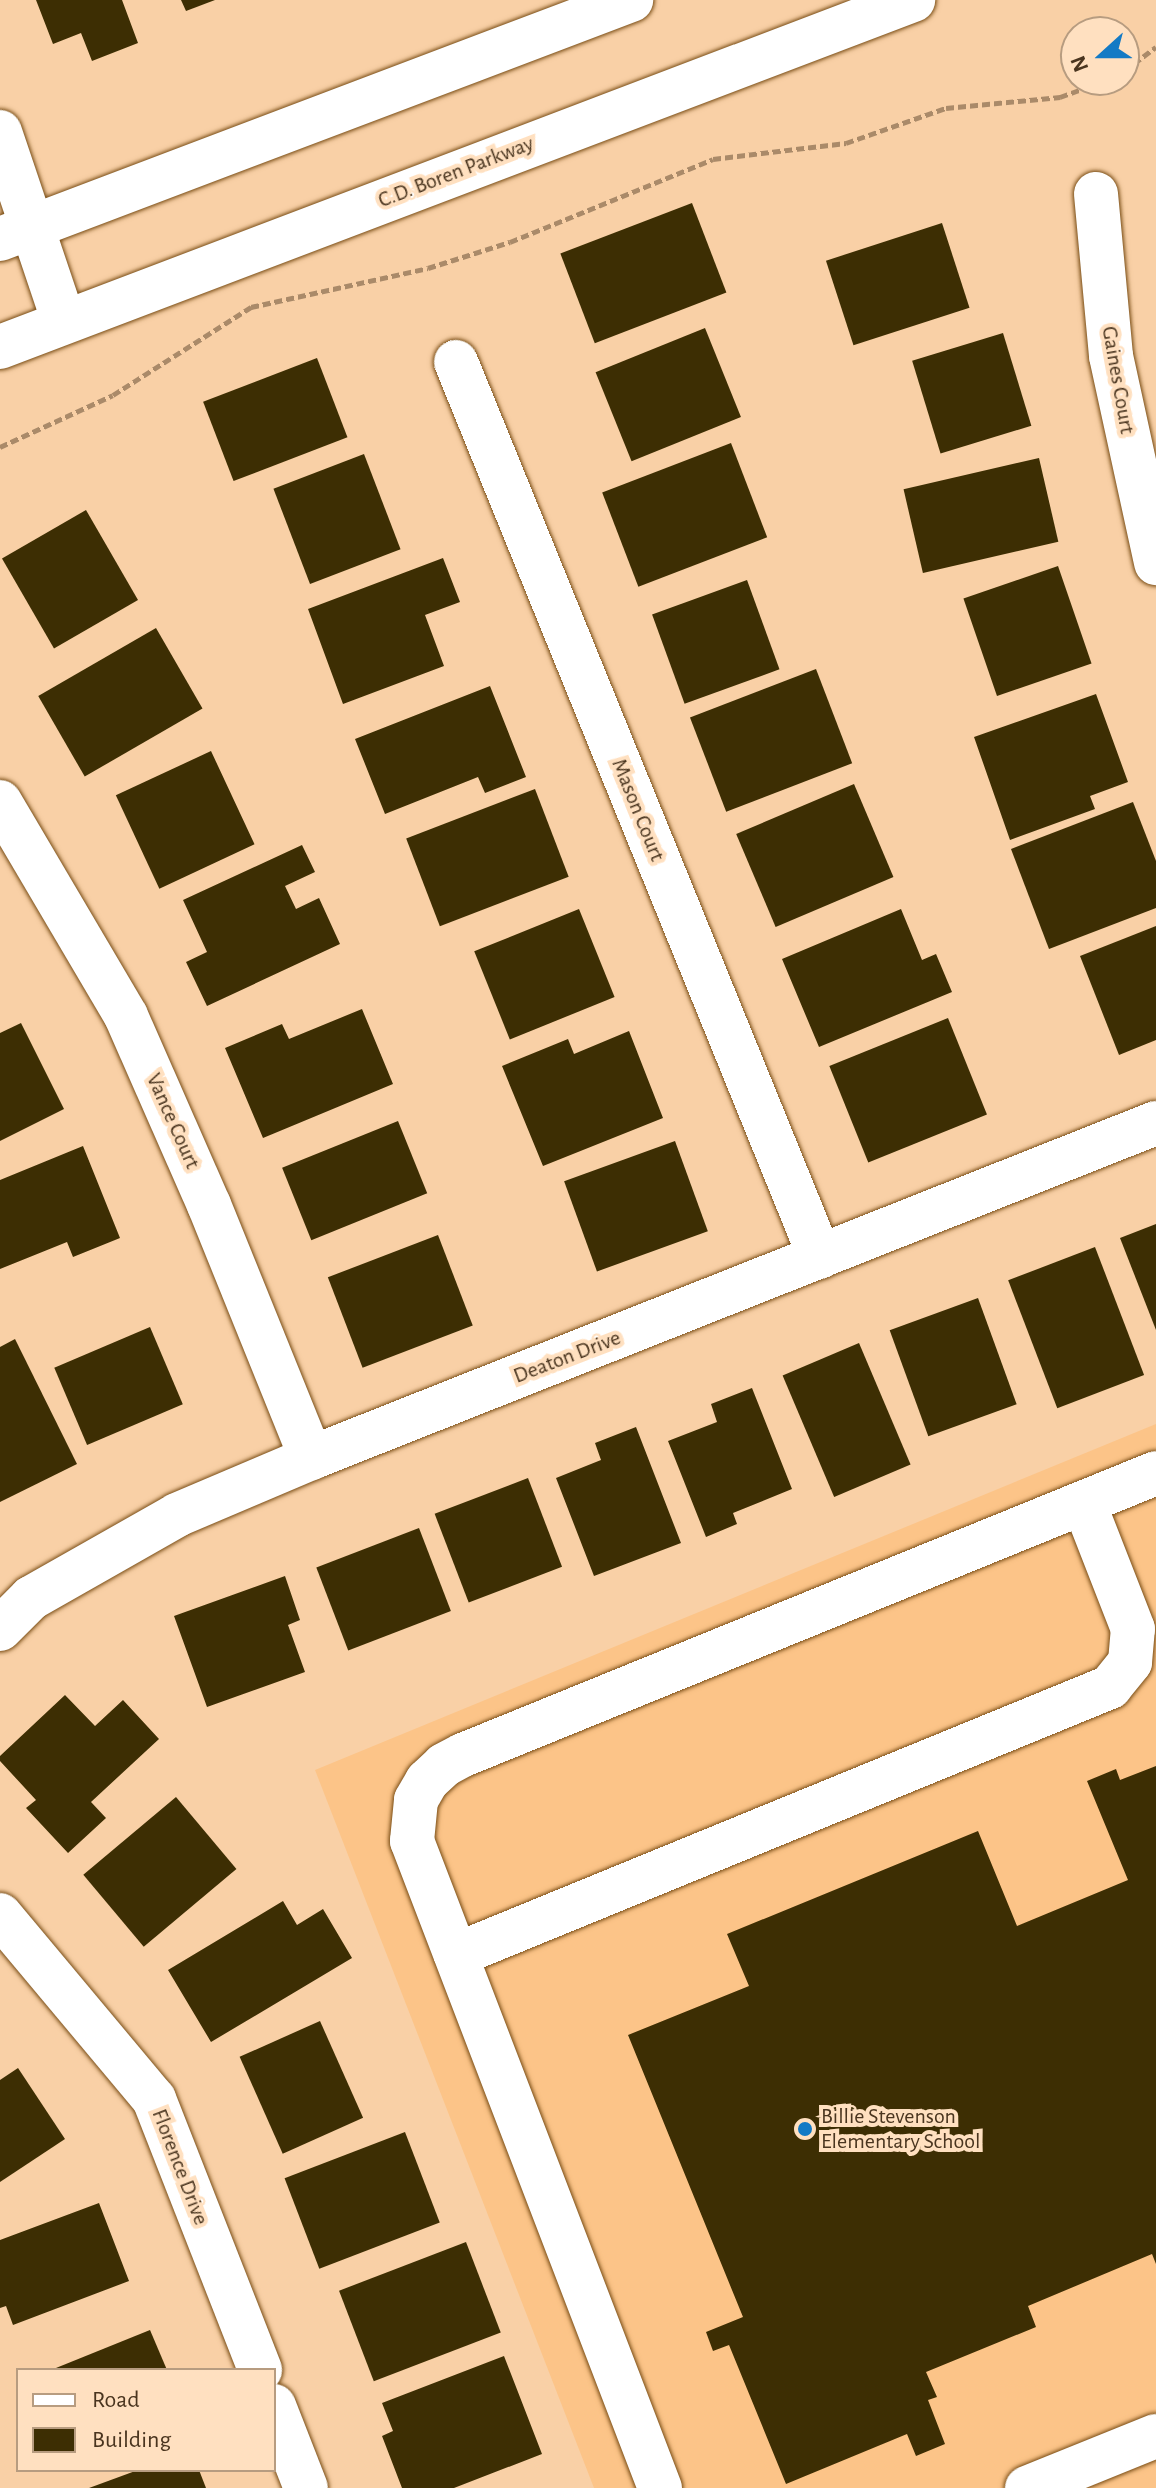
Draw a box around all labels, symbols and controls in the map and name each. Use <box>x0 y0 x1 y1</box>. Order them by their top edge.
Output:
north arrow <box>1060 16 1140 96</box>
text: N <box>1066 53 1092 75</box>
street label: C.D. Boren Parkway <box>374 130 538 214</box>
street label: Gaines Court <box>1096 324 1140 436</box>
street label: Mason Court <box>606 755 670 865</box>
street label: Vance Court <box>140 1069 206 1173</box>
street label: Deaton Drive <box>510 1325 624 1389</box>
place label: Billie Stevenson Elementary School <box>821 2103 980 2154</box>
street label: Florence Drive <box>146 2105 214 2229</box>
marker: Billie Stevenson Elementary School <box>796 2120 814 2138</box>
legend <box>16 2368 276 2472</box>
text: Road <box>92 2388 140 2412</box>
text: Building <box>92 2428 171 2452</box>

